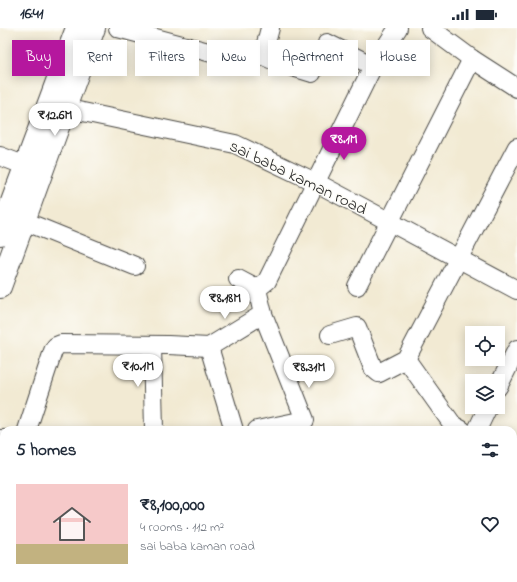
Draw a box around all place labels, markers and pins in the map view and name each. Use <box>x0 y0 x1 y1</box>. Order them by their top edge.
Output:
pin: ₹12.6M <box>22 103 88 137</box>
pin: ₹8.1M <box>316 127 372 161</box>
pin: ₹8.18M <box>192 286 258 320</box>
pin: ₹10.1M <box>105 354 171 388</box>
pin: ₹8.31M <box>276 355 342 389</box>

